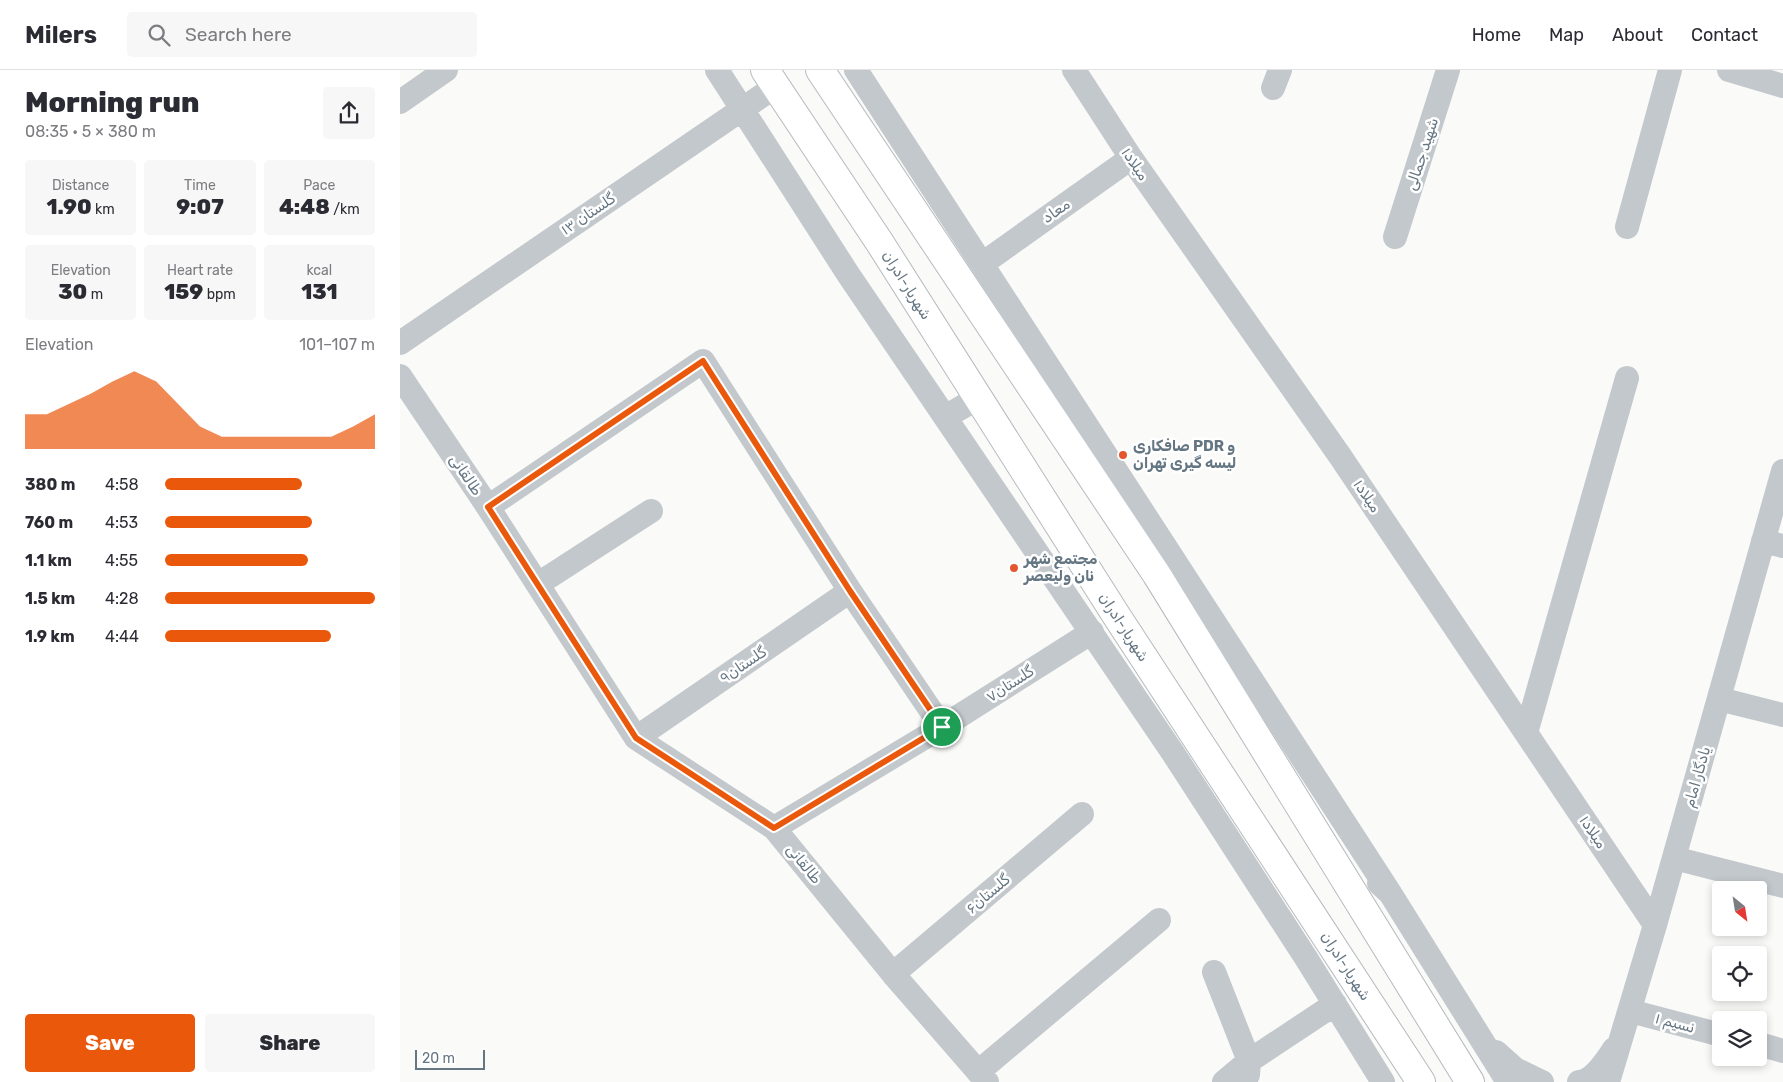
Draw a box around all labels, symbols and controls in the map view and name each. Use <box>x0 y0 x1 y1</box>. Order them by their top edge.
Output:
search box <box>127 12 477 57</box>
text: Milers <box>25 21 97 49</box>
icon: search <box>145 21 173 49</box>
text: Search here <box>185 23 292 46</box>
text: Home <box>1472 24 1521 46</box>
text: Map <box>1549 24 1584 46</box>
text: About <box>1612 24 1663 46</box>
text: Contact <box>1691 24 1758 46</box>
text: Morning run <box>25 86 199 119</box>
button: share <box>323 87 375 139</box>
street label: شهید جمالی <box>1402 115 1442 193</box>
text: 08:35 · 5 × 380 m <box>25 122 156 141</box>
street label: میلاد۱ <box>1118 144 1152 184</box>
text: Distance <box>52 177 109 194</box>
text: Time <box>184 177 216 194</box>
text: Pace <box>303 177 335 194</box>
street label: گلستان ۱۳ <box>557 189 619 239</box>
text: 1.90 <box>47 194 92 219</box>
text: 9:07 <box>176 194 224 219</box>
text: 4:48 <box>279 194 330 219</box>
street label: معاد <box>1039 195 1073 227</box>
text: km <box>92 201 115 218</box>
text: /km <box>330 201 360 218</box>
street label: شهریار-ادران <box>879 247 935 323</box>
text: Elevation <box>51 262 111 279</box>
text: Heart rate <box>167 262 233 279</box>
text: kcal <box>306 262 332 279</box>
text: 30 <box>58 279 87 304</box>
text: 159 <box>164 279 203 304</box>
text: 131 <box>301 279 337 304</box>
text: m <box>87 286 103 303</box>
text: bpm <box>203 286 236 303</box>
text: Elevation <box>25 335 94 354</box>
text: 101–107 m <box>299 335 375 354</box>
place label: صافکاری PDR و لیسه گیری تهران <box>1133 437 1236 472</box>
marker: صافکاری PDR و لیسه گیری تهران <box>1117 449 1129 461</box>
street label: طالقانی <box>446 451 486 499</box>
text: 380 m <box>25 475 75 494</box>
text: 4:58 <box>105 475 139 494</box>
street label: میلاد۱ <box>1350 476 1384 516</box>
text: 760 m <box>25 513 73 532</box>
text: 4:53 <box>105 513 138 532</box>
place label: مجتمع شهر نان ولیعصر <box>1023 550 1098 585</box>
text: 1.1 km <box>25 551 72 570</box>
text: 4:55 <box>105 551 138 570</box>
marker: مجتمع شهر نان ولیعصر <box>1008 562 1020 574</box>
text: 1.5 km <box>25 589 75 608</box>
text: 4:28 <box>105 589 139 608</box>
street label: شهریار-ادران <box>1095 589 1153 665</box>
text: 1.9 km <box>25 627 75 646</box>
text: 4:44 <box>105 627 139 646</box>
street label: گلستان۹ <box>716 643 770 687</box>
street label: گلستان۷ <box>983 662 1037 706</box>
pin <box>921 706 963 748</box>
icon: arrive <box>928 713 956 741</box>
street label: یادگار امام <box>1680 745 1715 810</box>
street label: میلاد۱ <box>1576 812 1610 852</box>
street label: طالقانی <box>783 841 825 887</box>
street label: گلستان۶ <box>962 870 1014 918</box>
north arrow <box>1712 881 1768 936</box>
map controls <box>1712 881 1767 1066</box>
street label: شهریار-ادران <box>1317 928 1375 1004</box>
button: locate <box>1712 946 1767 1001</box>
street label: نسیم ۱ <box>1653 1009 1697 1038</box>
button: layers <box>1712 1011 1767 1066</box>
button: Save <box>25 1014 195 1072</box>
button: Share <box>205 1014 375 1072</box>
scale bar <box>415 1047 485 1070</box>
text: 20 m <box>422 1050 455 1067</box>

